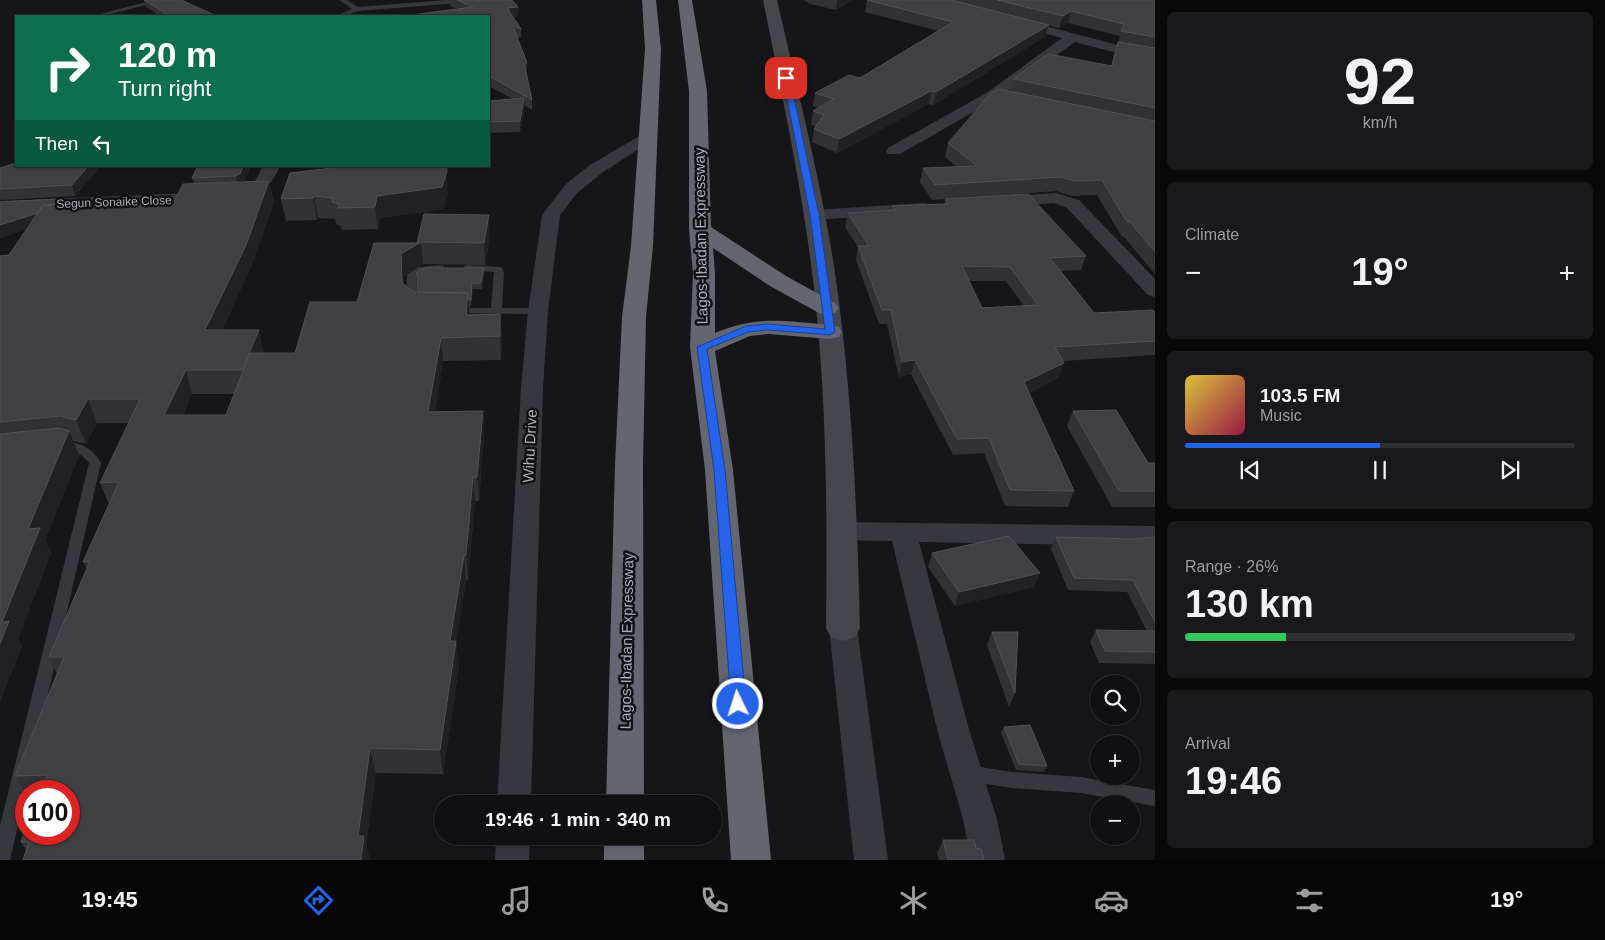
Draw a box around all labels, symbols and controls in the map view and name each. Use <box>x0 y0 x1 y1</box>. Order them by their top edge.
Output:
icon: right <box>35 35 100 100</box>
text: 120 m <box>118 35 217 74</box>
text: 92 <box>1344 45 1416 118</box>
pin <box>765 57 807 99</box>
icon: arrive <box>772 64 800 92</box>
text: Turn right <box>118 76 211 101</box>
text: km/h <box>1363 114 1397 131</box>
icon: left <box>88 130 116 158</box>
text: Then <box>35 133 78 154</box>
street label: Lagos-Ibadan Expressway <box>690 147 711 325</box>
street label: Segun Sonaike Close <box>56 193 172 211</box>
text: Climate <box>1185 226 1239 243</box>
text: 19° <box>1351 251 1409 293</box>
text: − <box>1185 257 1201 288</box>
text: + <box>1559 257 1575 288</box>
text: 103.5 FM <box>1260 385 1340 406</box>
text: Music <box>1260 407 1302 424</box>
street label: Wihu Drive <box>519 409 540 483</box>
icon: previous <box>1236 456 1264 484</box>
icon: pause <box>1366 456 1394 484</box>
icon: next <box>1496 456 1524 484</box>
street label: Lagos-Ibadan Expressway <box>616 552 637 730</box>
text: Range · 26% <box>1185 558 1278 575</box>
text: 130 km <box>1185 583 1314 625</box>
map controls <box>1090 675 1140 845</box>
button: search <box>1090 675 1140 725</box>
position arrow <box>711 677 763 729</box>
button: + <box>1090 735 1140 785</box>
text: Arrival <box>1185 735 1230 752</box>
text: 19:46 <box>1185 760 1282 802</box>
speed limit sign: 100 <box>15 780 80 845</box>
button: − <box>1090 795 1140 845</box>
text: 19:46 · 1 min · 340 m <box>485 809 671 830</box>
icon: directions <box>301 883 336 918</box>
icon: music <box>499 883 534 918</box>
icon: phone <box>697 883 732 918</box>
icon: climate <box>896 883 931 918</box>
icon: car <box>1094 883 1129 918</box>
icon: filters <box>1292 883 1327 918</box>
text: 19:45 <box>82 887 138 912</box>
text: 19° <box>1490 887 1523 912</box>

